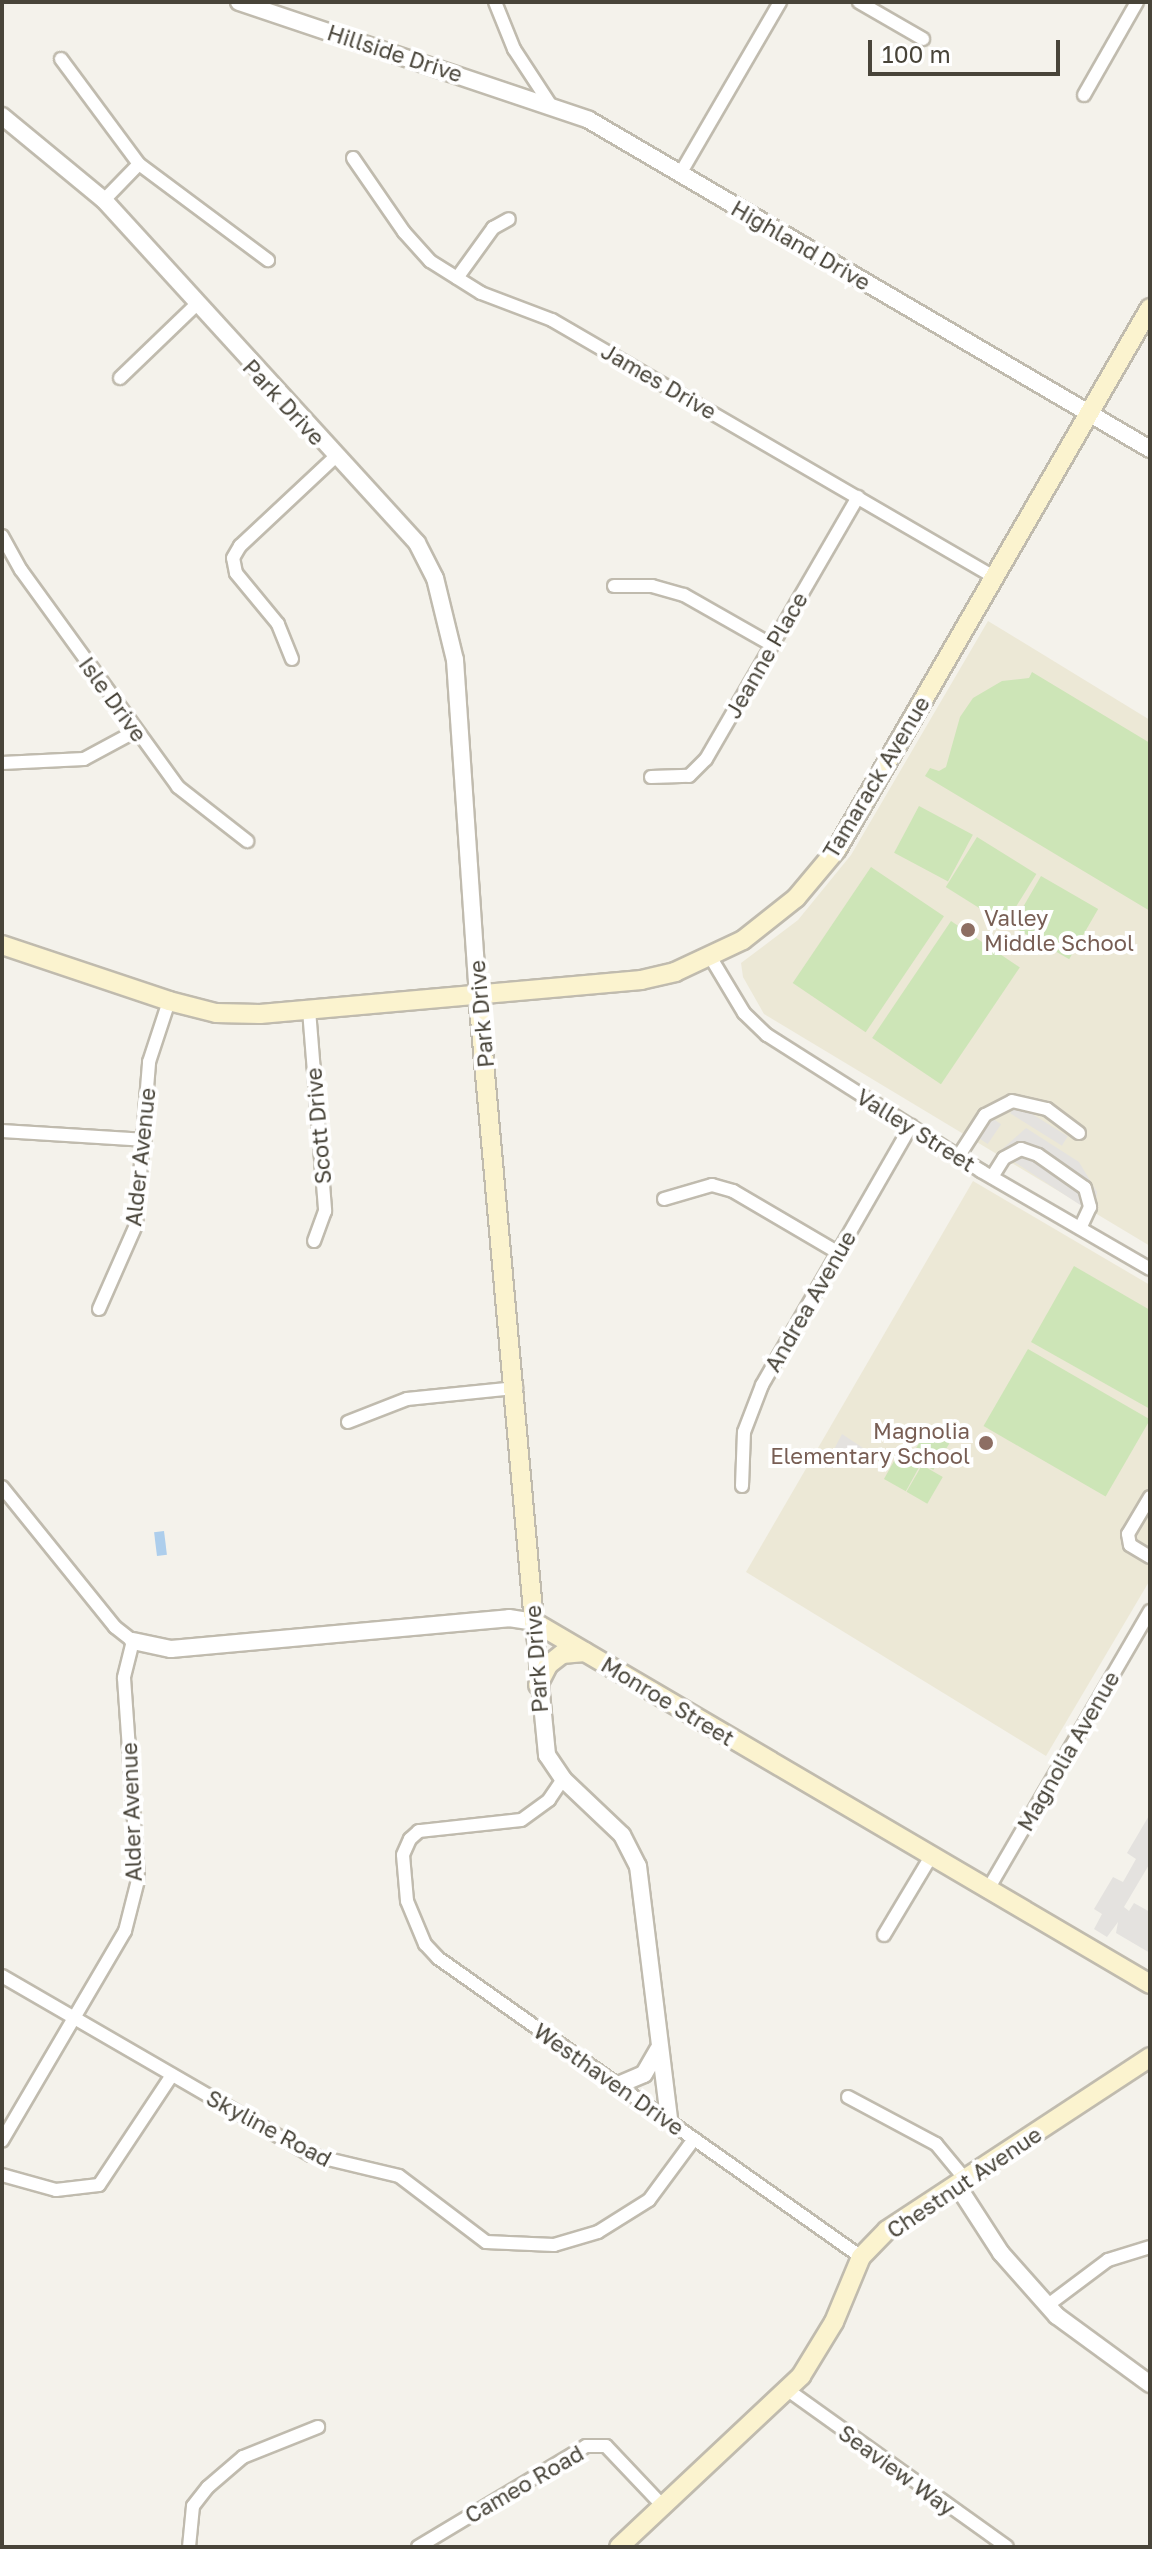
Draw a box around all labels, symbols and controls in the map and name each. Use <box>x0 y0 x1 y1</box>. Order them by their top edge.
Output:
street label: Hillside Drive <box>324 19 466 87</box>
scale bar <box>872 24 1064 74</box>
text: 100 m <box>882 39 951 68</box>
street label: Highland Drive <box>727 195 875 295</box>
street label: James Drive <box>597 337 721 425</box>
street label: Park Drive <box>238 354 330 450</box>
street label: Jeanne Place <box>719 587 813 723</box>
street label: Isle Drive <box>73 652 153 746</box>
street label: Tamarack Avenue <box>817 691 935 863</box>
place label: Valley Middle School <box>984 904 1134 956</box>
marker: Valley Middle School <box>959 921 977 939</box>
street label: Park Drive <box>463 959 499 1069</box>
street label: Scott Drive <box>300 1067 336 1185</box>
street label: Valley Street <box>852 1083 980 1177</box>
street label: Alder Avenue <box>120 1086 160 1228</box>
street label: Andrea Avenue <box>759 1226 861 1376</box>
place label: Magnolia Elementary School <box>770 1417 970 1468</box>
marker: Magnolia Elementary School <box>977 1434 995 1452</box>
street label: Park Drive <box>519 1604 553 1714</box>
street label: Monroe Street <box>597 1651 739 1751</box>
street label: Magnolia Avenue <box>1012 1666 1124 1836</box>
street label: Alder Avenue <box>115 1742 147 1882</box>
street label: Westhaven Drive <box>529 2017 689 2141</box>
street label: Skyline Road <box>202 2084 336 2172</box>
street label: Chestnut Avenue <box>882 2121 1046 2243</box>
street label: Seaview Way <box>834 2419 960 2521</box>
street label: Cameo Road <box>460 2440 588 2528</box>

